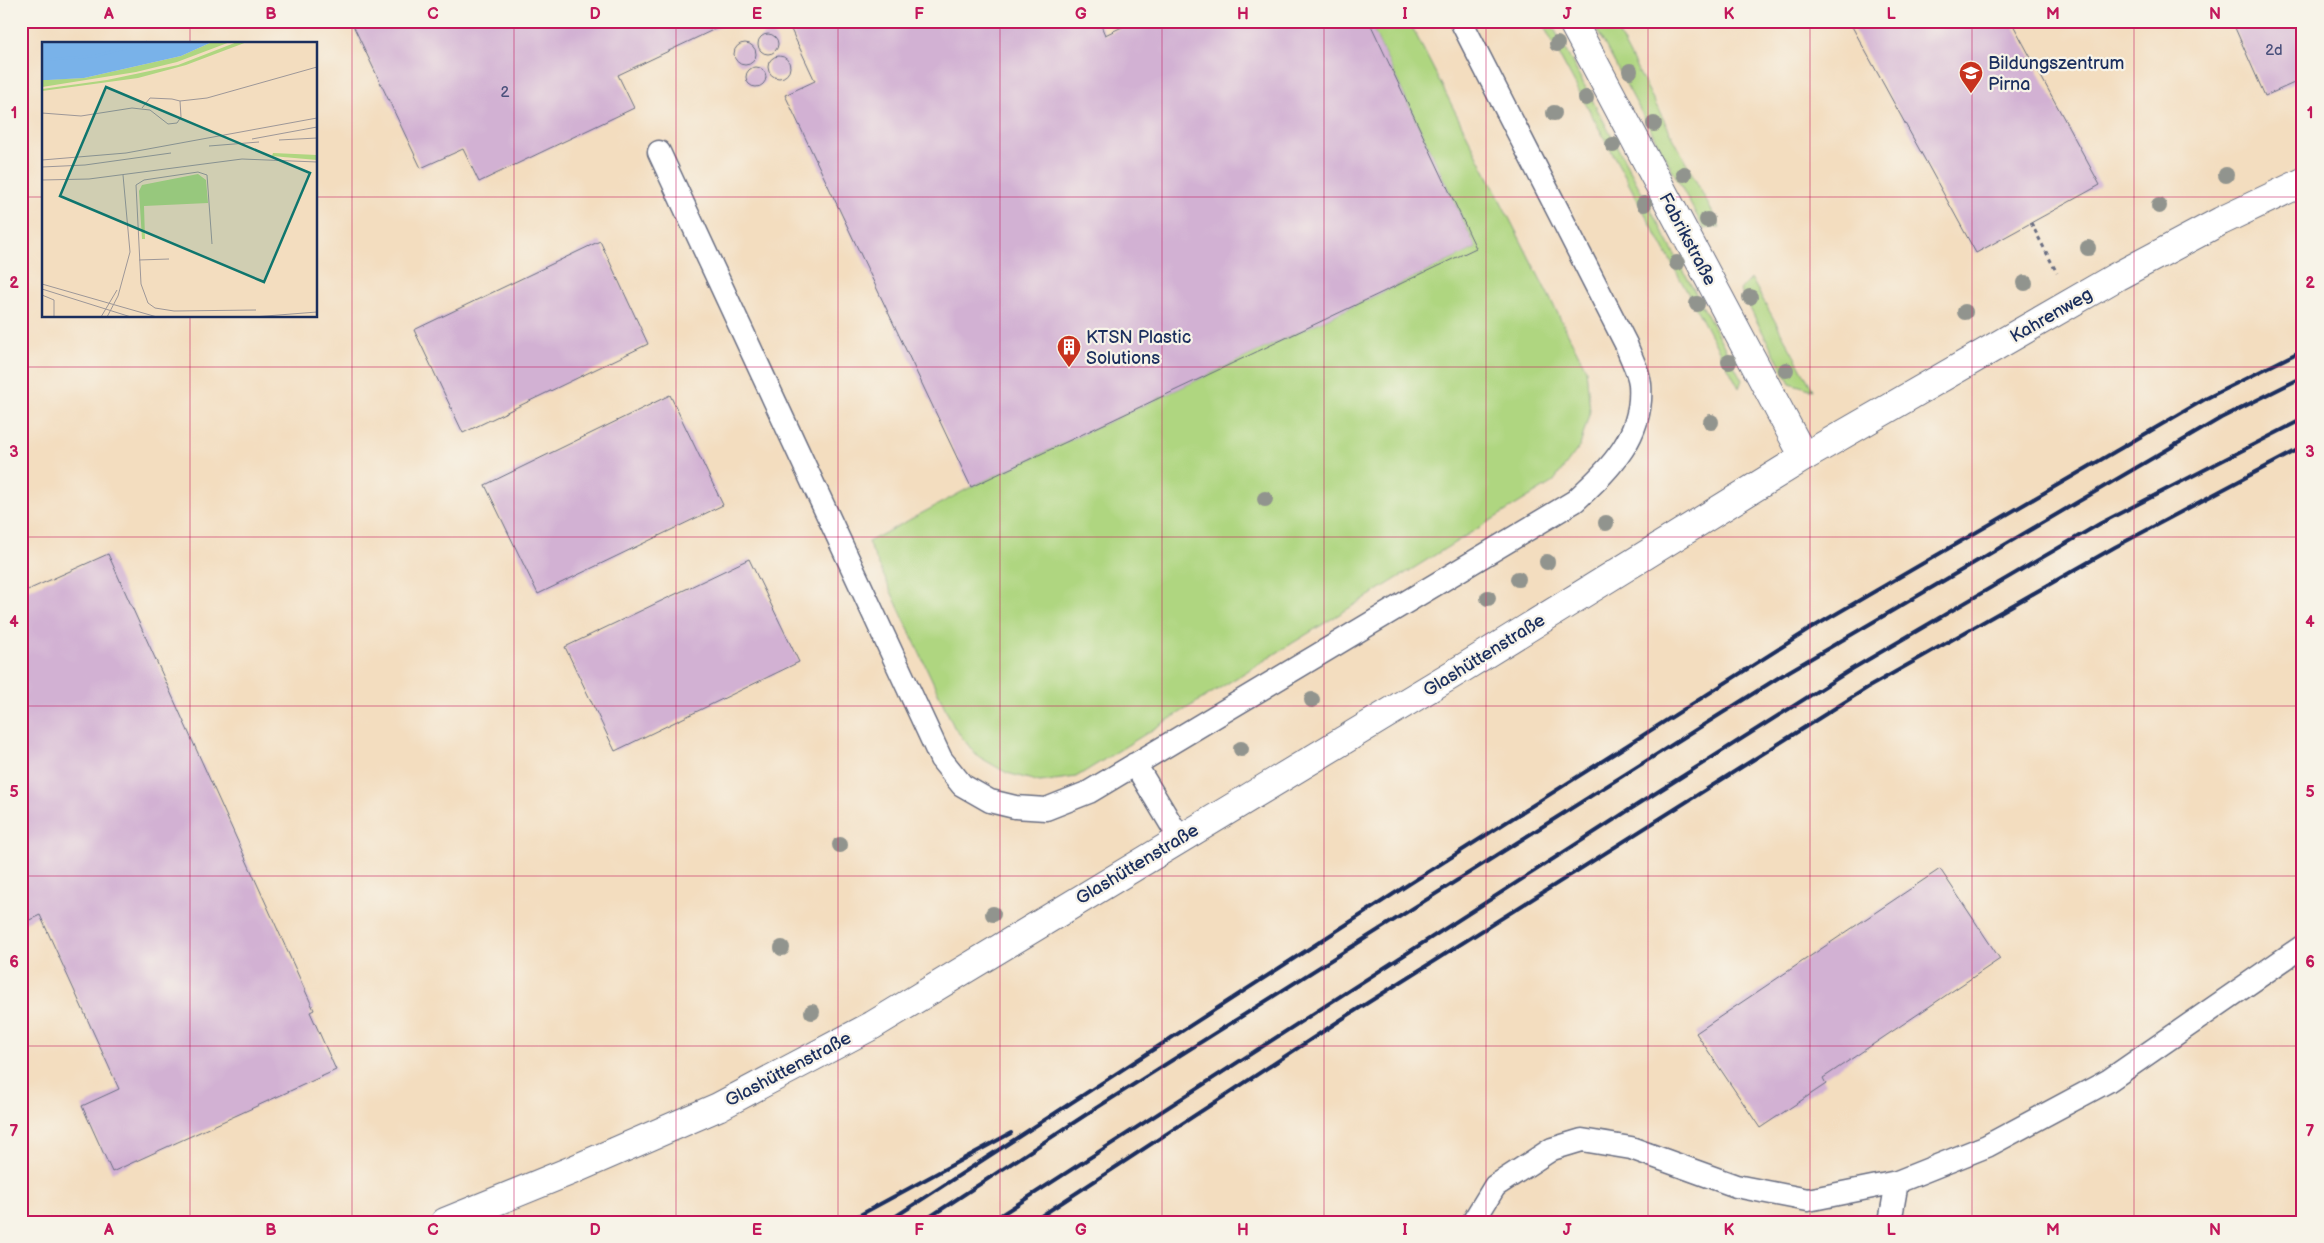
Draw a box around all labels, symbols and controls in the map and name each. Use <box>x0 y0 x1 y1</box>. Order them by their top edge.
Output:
text: A <box>103 5 114 24</box>
text: B <box>265 5 277 24</box>
text: C <box>427 5 439 24</box>
text: D <box>589 5 601 24</box>
text: E <box>752 5 762 24</box>
text: F <box>914 5 924 24</box>
text: G <box>1075 5 1087 24</box>
text: H <box>1237 5 1249 24</box>
text: I <box>1402 5 1408 24</box>
text: J <box>1563 5 1572 24</box>
text: K <box>1724 5 1735 24</box>
text: L <box>1886 5 1896 24</box>
text: M <box>2046 5 2060 24</box>
text: N <box>2209 5 2221 24</box>
house number: 2d <box>2265 41 2283 60</box>
inset map <box>42 42 318 318</box>
place label: Bildungszentrum Pirna <box>1988 53 2124 95</box>
school or university icon: Bildungszentrum Pirna <box>1958 60 1984 94</box>
house number: 2 <box>501 83 510 102</box>
text: 1 <box>11 104 17 123</box>
text: 1 <box>2307 104 2313 123</box>
street label: Fabrikstraße <box>1654 189 1721 289</box>
text: 2 <box>9 274 19 293</box>
text: 2 <box>2305 274 2315 293</box>
street label: Kahrenweg <box>2006 283 2096 347</box>
place label: KTSN Plastic Solutions <box>1086 327 1191 369</box>
building icon: KTSN Plastic Solutions <box>1056 334 1082 368</box>
text: 3 <box>9 443 19 462</box>
text: 3 <box>2305 443 2315 462</box>
street label: Glashüttenstraße <box>1420 609 1549 701</box>
text: 4 <box>9 613 19 632</box>
text: 4 <box>2305 613 2315 632</box>
text: 5 <box>9 783 19 802</box>
text: 5 <box>2305 783 2315 802</box>
street label: Glashüttenstraße <box>1072 819 1203 909</box>
text: 6 <box>9 953 19 972</box>
text: 6 <box>2305 953 2315 972</box>
street label: Glashüttenstraße <box>722 1027 855 1111</box>
text: 7 <box>10 1122 19 1141</box>
text: 7 <box>2306 1122 2315 1141</box>
text: A <box>103 1221 114 1240</box>
text: B <box>265 1221 277 1240</box>
text: C <box>427 1221 439 1240</box>
text: D <box>589 1221 601 1240</box>
text: E <box>752 1221 762 1240</box>
text: F <box>914 1221 924 1240</box>
text: G <box>1075 1221 1087 1240</box>
text: H <box>1237 1221 1249 1240</box>
text: I <box>1402 1221 1408 1240</box>
text: J <box>1563 1221 1572 1240</box>
text: K <box>1724 1221 1735 1240</box>
text: L <box>1886 1221 1896 1240</box>
text: M <box>2046 1221 2060 1240</box>
text: N <box>2209 1221 2221 1240</box>

